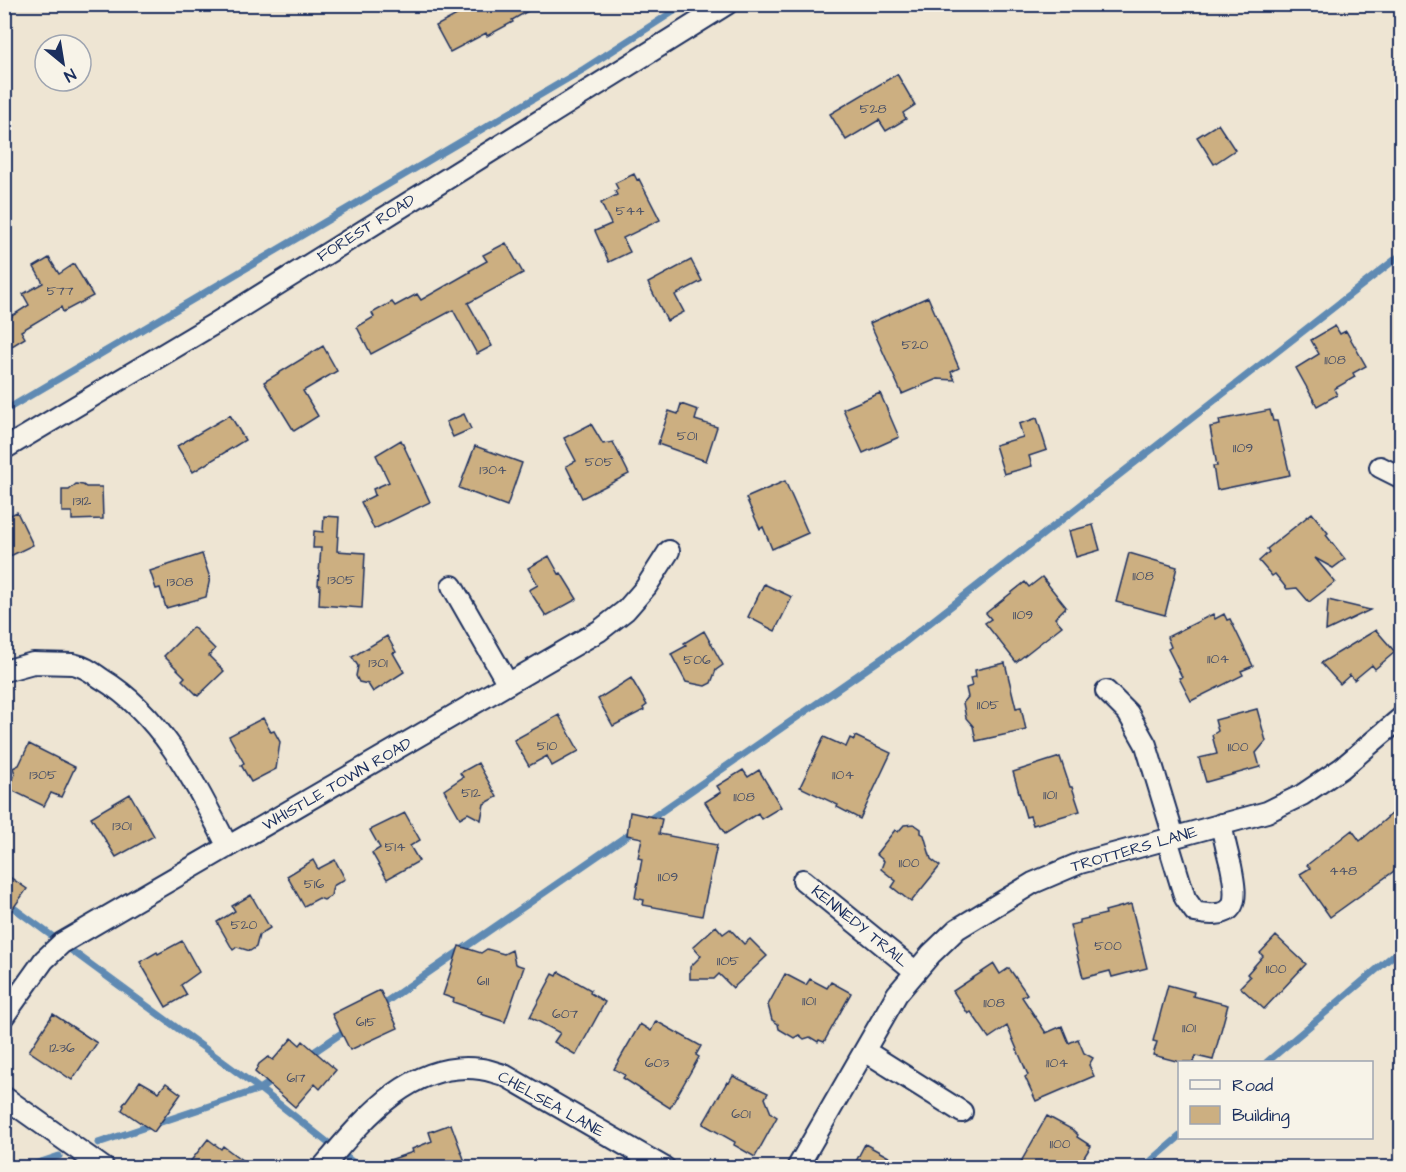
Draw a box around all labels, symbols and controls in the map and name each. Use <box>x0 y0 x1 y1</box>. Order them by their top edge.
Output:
north arrow <box>33 33 93 93</box>
text: N <box>60 63 80 87</box>
house number: 528 <box>859 99 887 119</box>
street label: FOREST ROAD <box>313 189 419 267</box>
house number: 544 <box>616 201 645 221</box>
house number: 577 <box>46 281 74 301</box>
house number: 520 <box>902 335 929 355</box>
house number: 1108 <box>1324 350 1346 370</box>
house number: 501 <box>677 426 697 446</box>
house number: 1109 <box>1233 438 1253 458</box>
house number: 505 <box>585 452 613 472</box>
house number: 1304 <box>479 460 507 480</box>
house number: 1312 <box>73 491 91 511</box>
house number: 1108 <box>1132 566 1154 586</box>
house number: 1305 <box>327 570 355 590</box>
house number: 1308 <box>167 572 193 592</box>
house number: 1109 <box>1013 605 1033 625</box>
house number: 1104 <box>1207 649 1229 669</box>
house number: 506 <box>683 650 711 670</box>
house number: 1301 <box>368 653 388 673</box>
house number: 1105 <box>977 695 999 715</box>
street label: WHISTLE TOWN ROAD <box>258 732 416 836</box>
house number: 510 <box>537 736 557 756</box>
house number: 1100 <box>1227 737 1249 757</box>
house number: 1305 <box>29 765 57 785</box>
house number: 1104 <box>832 765 854 785</box>
house number: 512 <box>461 783 481 803</box>
house number: 1101 <box>1043 785 1057 805</box>
house number: 1108 <box>733 787 755 807</box>
house number: 1301 <box>112 816 132 836</box>
street label: TROTTERS LANE <box>1068 820 1200 878</box>
house number: 514 <box>384 837 406 857</box>
house number: 1100 <box>898 853 920 873</box>
house number: 448 <box>1329 861 1357 881</box>
house number: 1109 <box>658 867 678 887</box>
house number: 516 <box>304 874 324 894</box>
street label: KENNEDY TRAIL <box>807 880 913 972</box>
house number: 520 <box>231 915 258 935</box>
house number: 500 <box>1094 936 1122 956</box>
house number: 1105 <box>717 951 739 971</box>
house number: 1100 <box>1265 959 1287 979</box>
house number: 611 <box>477 971 489 991</box>
house number: 1101 <box>802 991 816 1011</box>
house number: 1108 <box>983 993 1005 1013</box>
house number: 607 <box>552 1004 578 1024</box>
house number: 615 <box>356 1012 376 1032</box>
house number: 1101 <box>1182 1018 1196 1038</box>
house number: 1236 <box>49 1038 75 1058</box>
house number: 603 <box>645 1053 669 1073</box>
house number: 1104 <box>1046 1053 1068 1073</box>
legend <box>1178 1061 1373 1139</box>
street label: CHELSEA LANE <box>494 1066 609 1143</box>
house number: 617 <box>286 1068 306 1088</box>
text: Road <box>1232 1073 1273 1098</box>
text: Building <box>1232 1103 1290 1129</box>
house number: 601 <box>731 1104 751 1124</box>
house number: 1100 <box>1049 1134 1071 1154</box>

